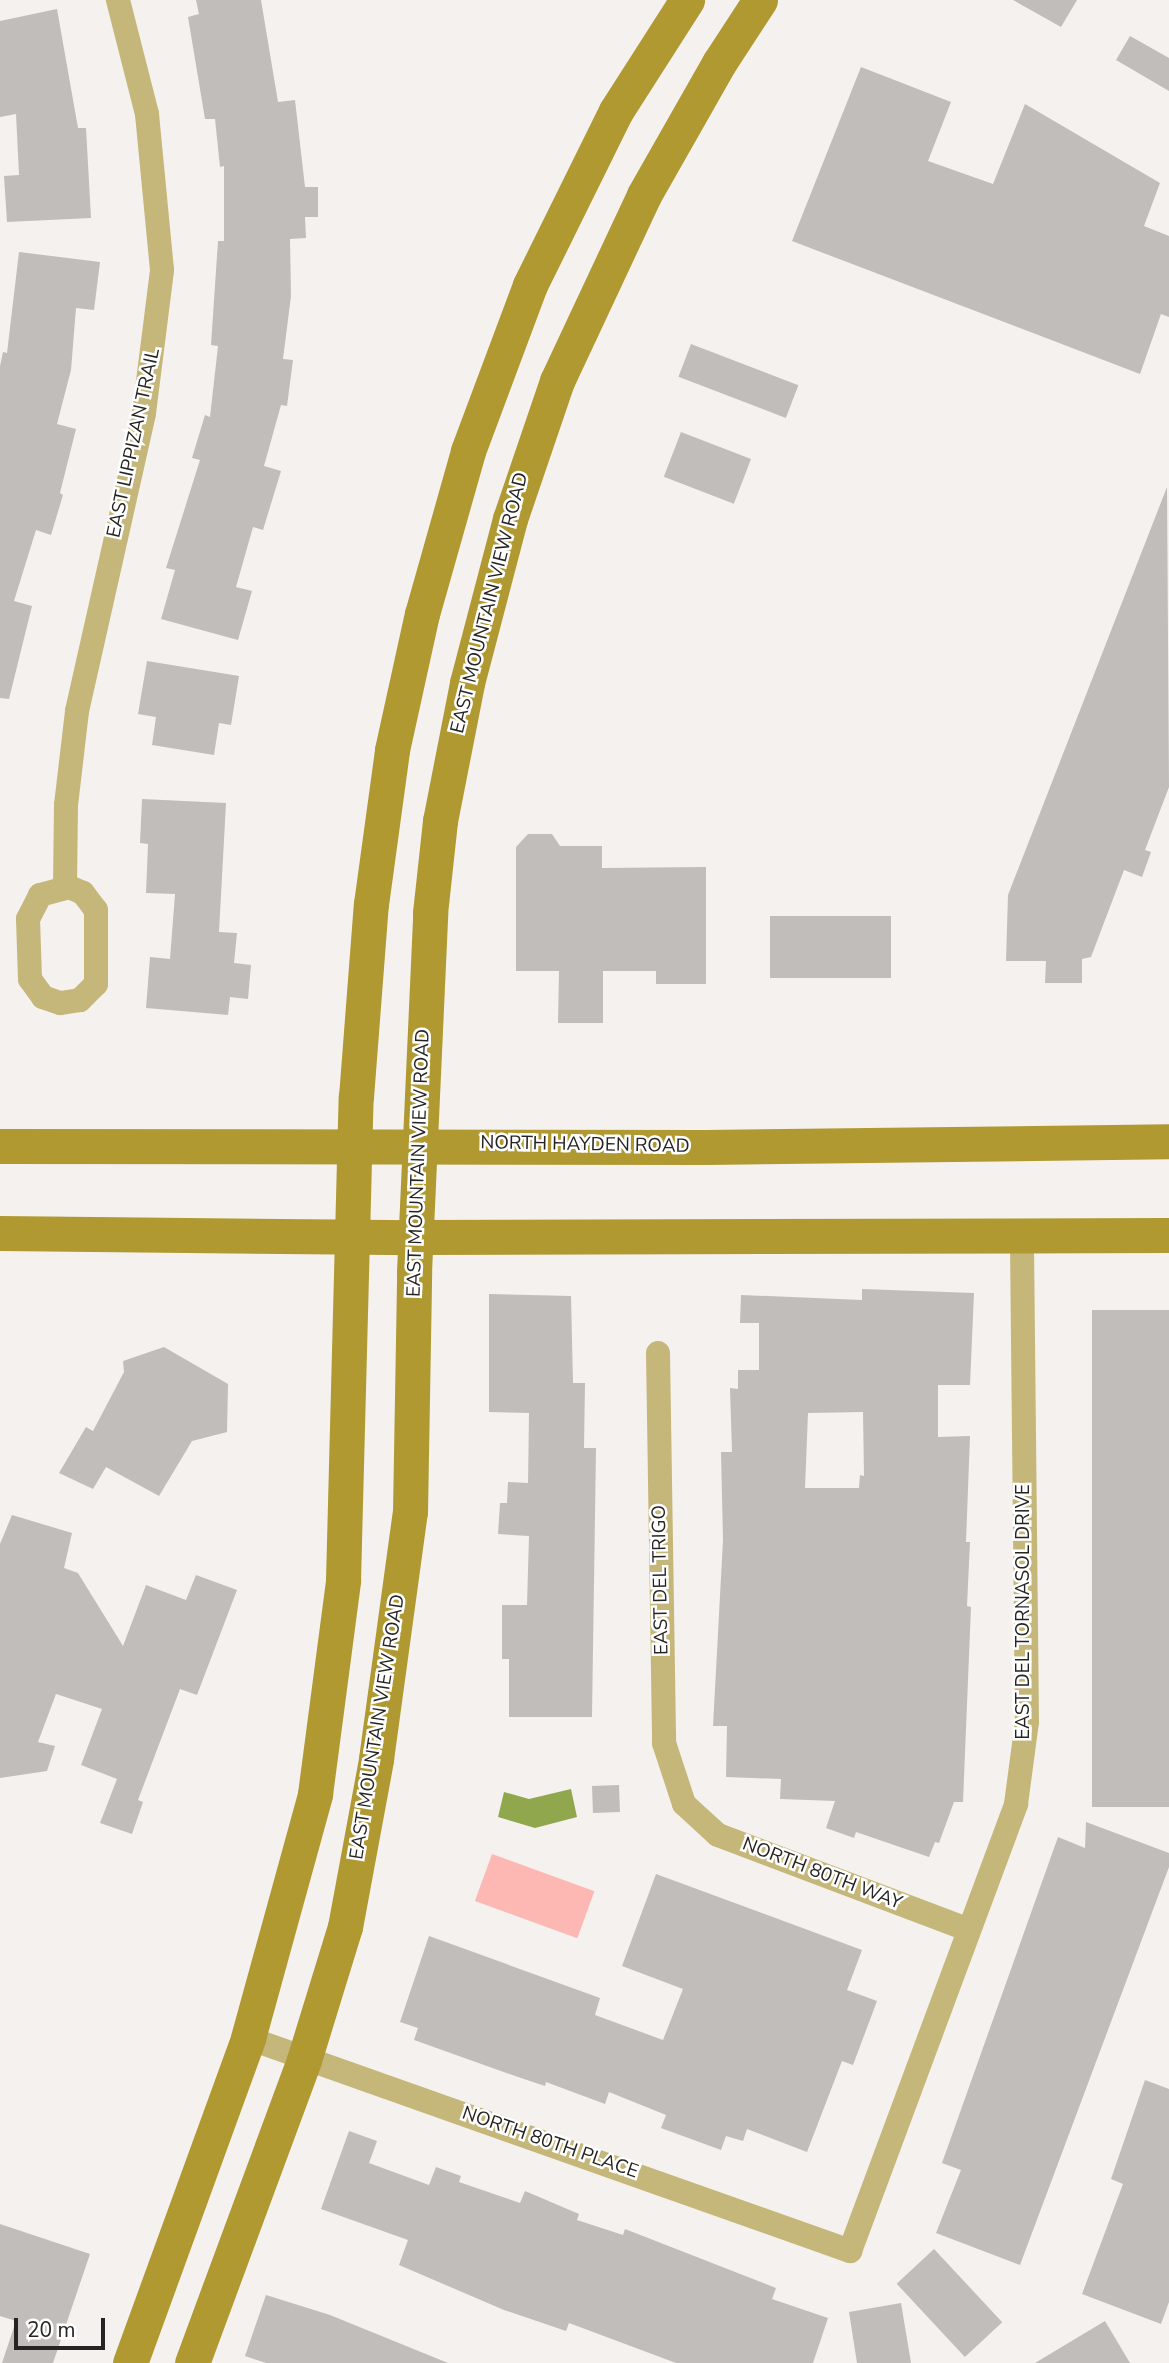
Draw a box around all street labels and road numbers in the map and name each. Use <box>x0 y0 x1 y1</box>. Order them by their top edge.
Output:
street label: EAST LIPPIZAN TRAIL <box>103 346 165 540</box>
street label: EAST MOUNTAIN VIEW ROAD <box>446 470 534 736</box>
street label: EAST MOUNTAIN VIEW ROAD <box>403 1029 435 1297</box>
street label: NORTH HAYDEN ROAD <box>480 1132 690 1158</box>
street label: EAST DEL TORNASOL DRIVE <box>1013 1484 1035 1740</box>
street label: EAST DEL TRIGO <box>648 1505 674 1655</box>
street label: EAST MOUNTAIN VIEW ROAD <box>346 1593 410 1861</box>
street label: NORTH 80TH WAY <box>739 1833 905 1915</box>
street label: NORTH 80TH PLACE <box>459 2102 641 2184</box>

